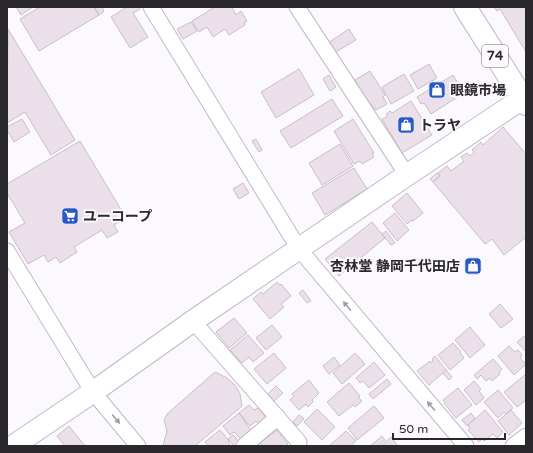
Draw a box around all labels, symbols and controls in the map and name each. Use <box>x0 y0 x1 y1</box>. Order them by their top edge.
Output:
road number: 74 <box>482 45 508 67</box>
shop icon: 眼鏡市場 <box>427 80 447 100</box>
place label: 眼鏡市場 <box>450 82 506 99</box>
shop icon: トラヤ <box>396 115 416 135</box>
place label: トラヤ <box>419 117 461 134</box>
supermarket icon: ユーコープ <box>60 206 80 226</box>
place label: ユーコープ <box>83 208 152 225</box>
shop icon: 杏林堂 静岡千代田店 <box>463 256 483 276</box>
place label: 杏林堂 静岡千代田店 <box>330 258 460 275</box>
one-way arrow <box>343 301 352 312</box>
one-way arrow <box>427 400 436 411</box>
one-way arrow <box>111 414 120 424</box>
scale bar <box>393 415 505 441</box>
text: 50 m <box>399 422 428 436</box>

